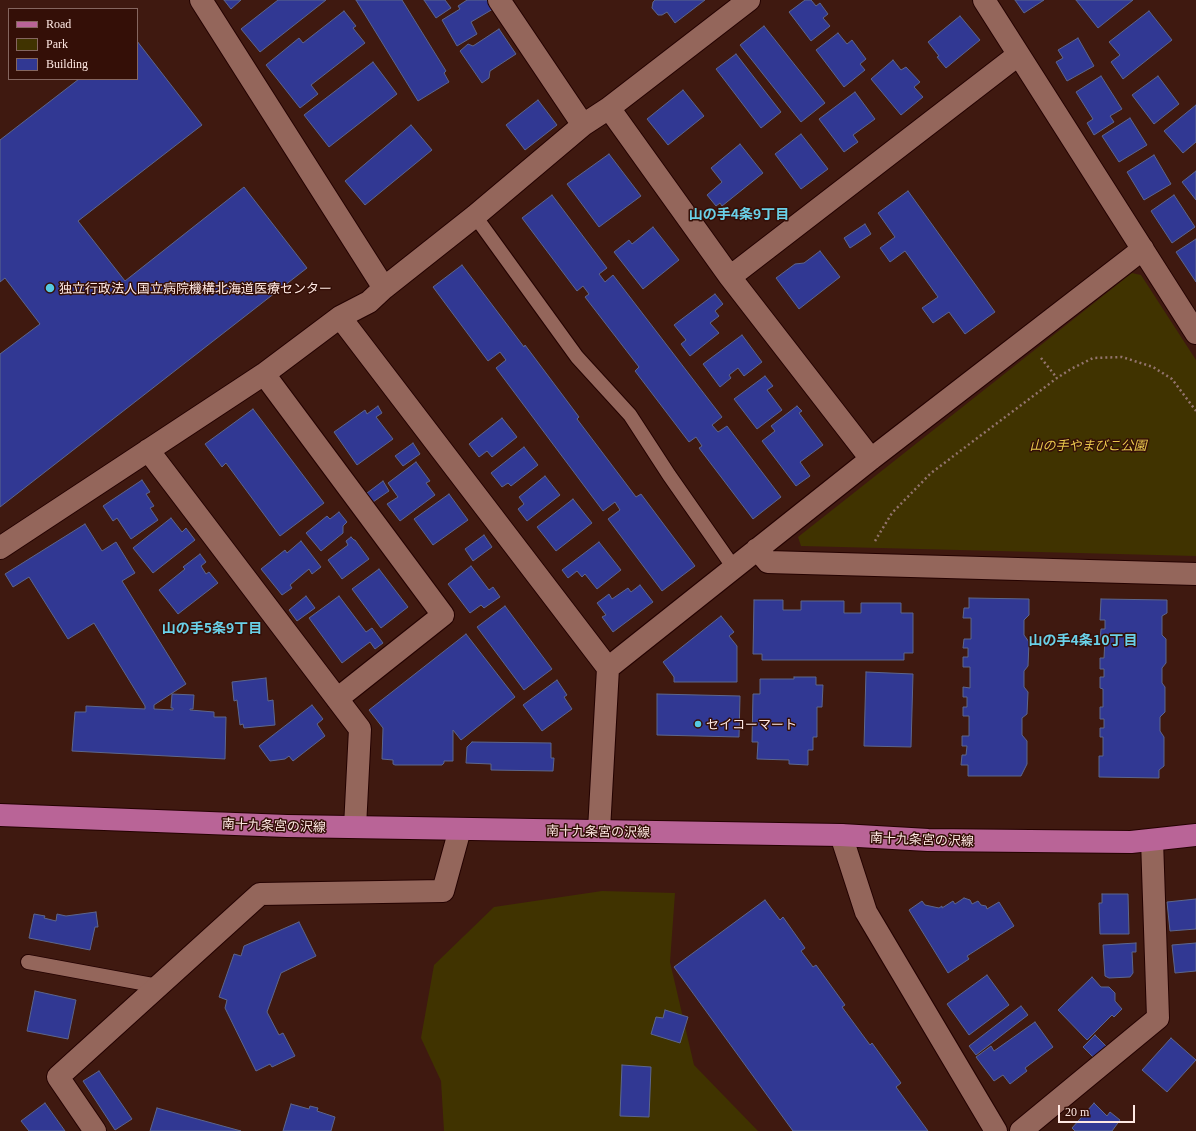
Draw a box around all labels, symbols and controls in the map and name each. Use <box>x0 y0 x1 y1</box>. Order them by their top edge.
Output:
legend <box>8 8 138 80</box>
text: Road <box>46 17 71 31</box>
text: Park <box>46 37 68 51</box>
text: Building <box>46 57 88 71</box>
district label: 山の手4条9丁目 <box>689 206 789 222</box>
place label: 独立行政法人国立病院機構北海道医療センター <box>59 280 332 296</box>
marker: 独立行政法人国立病院機構北海道医療センター <box>44 282 56 294</box>
park label: 山の手やまびこ公園 <box>1030 437 1146 453</box>
district label: 山の手5条9丁目 <box>162 620 262 636</box>
district label: 山の手4条10丁目 <box>1029 632 1137 648</box>
place label: セイコーマート <box>706 716 797 732</box>
marker: セイコーマート <box>693 719 703 729</box>
street label: 南十九条宮の沢線 <box>222 815 326 835</box>
street label: 南十九条宮の沢線 <box>546 822 650 840</box>
street label: 南十九条宮の沢線 <box>870 829 974 849</box>
scale bar <box>1060 1097 1137 1123</box>
text: 20 m <box>1065 1105 1089 1119</box>

